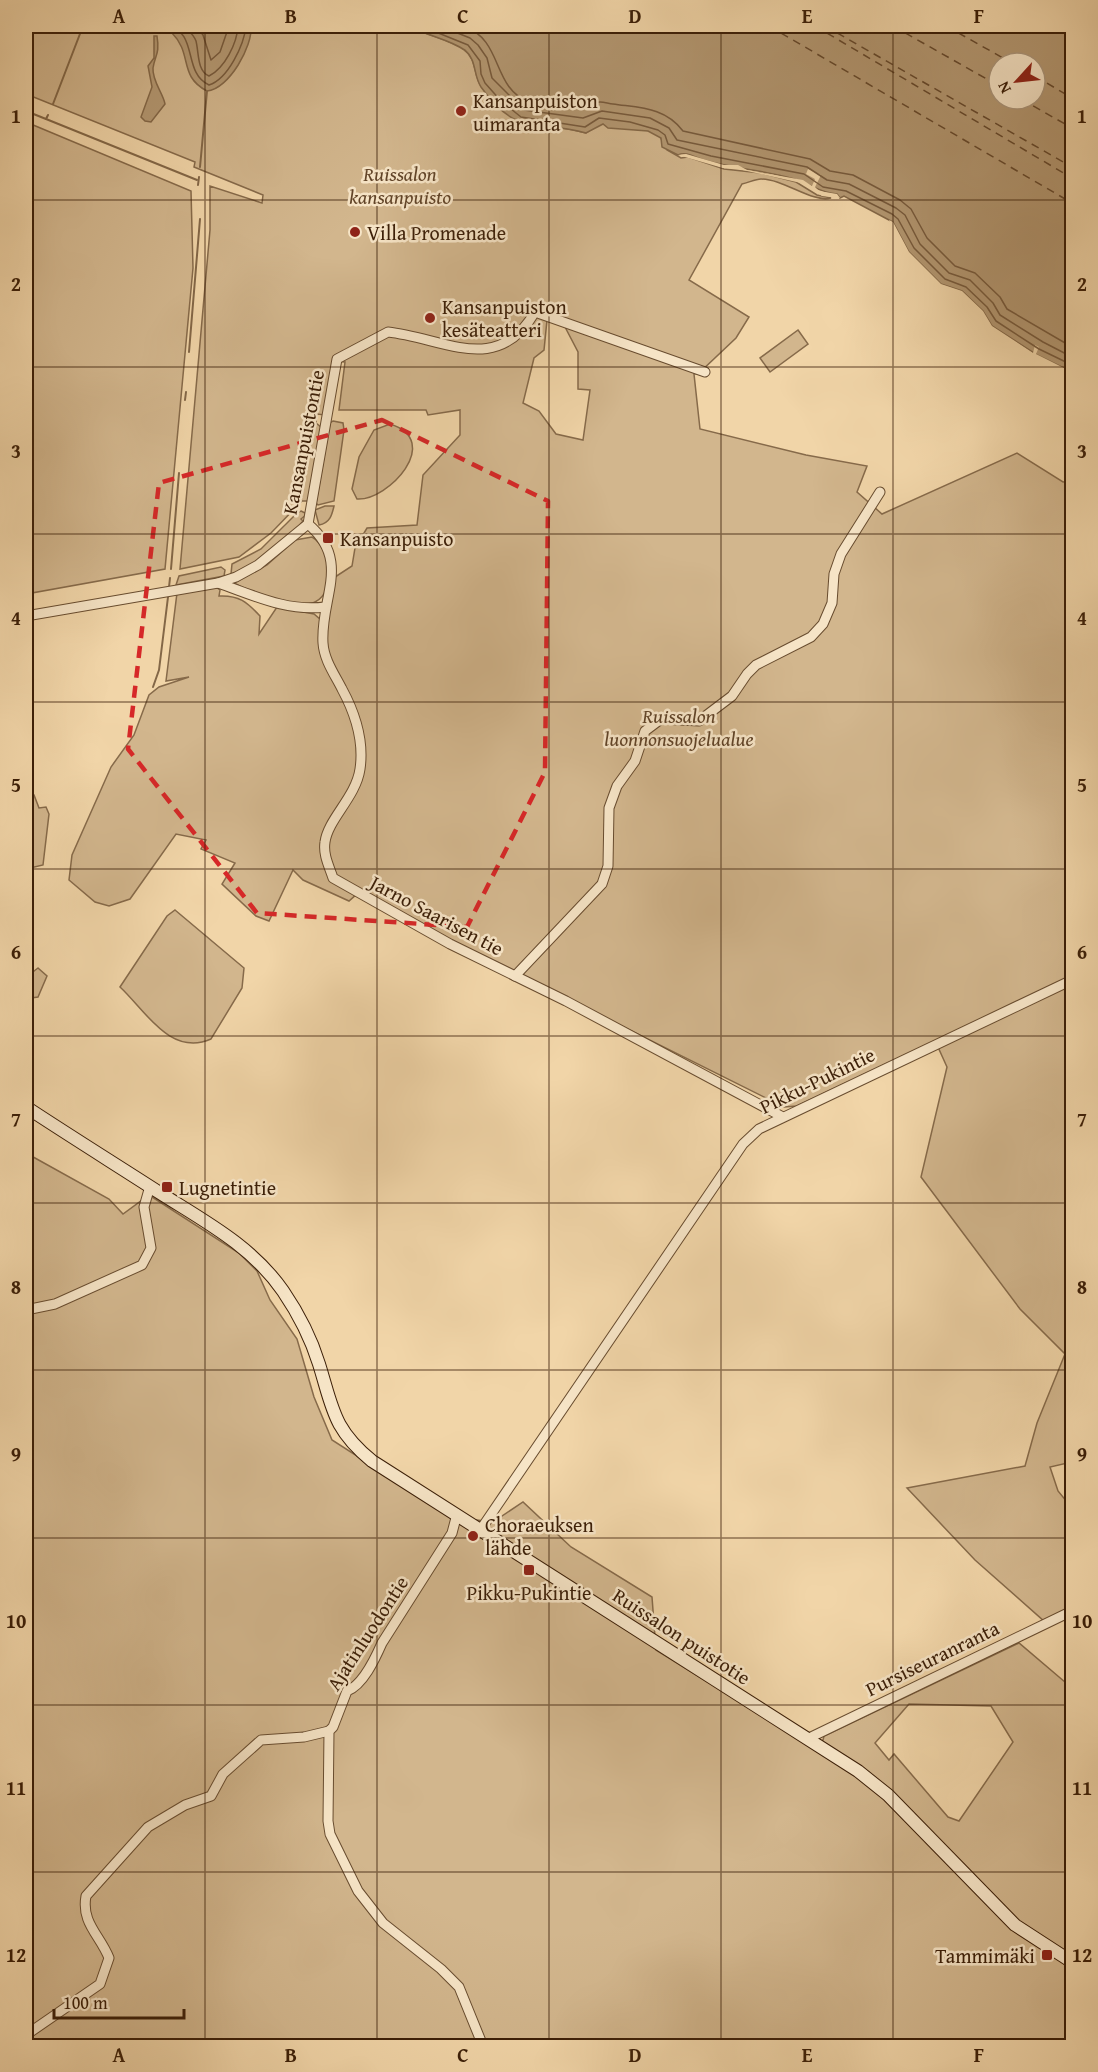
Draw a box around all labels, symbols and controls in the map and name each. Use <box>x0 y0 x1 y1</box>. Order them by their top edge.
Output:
text: A <box>113 1 126 30</box>
text: B <box>285 1 297 30</box>
text: C <box>457 1 469 30</box>
text: D <box>628 1 642 30</box>
text: E <box>802 1 813 30</box>
text: F <box>974 1 984 30</box>
north arrow <box>987 51 1047 111</box>
text: N <box>990 77 1017 98</box>
place label: Kansanpuiston uimaranta <box>473 86 598 138</box>
text: 1 <box>11 101 21 130</box>
text: 1 <box>1077 101 1087 130</box>
marker: Kansanpuiston uimaranta <box>454 104 468 118</box>
park label: Ruissalon kansanpuisto <box>349 159 451 211</box>
place label: Villa Promenade <box>367 218 506 247</box>
marker: Villa Promenade <box>348 225 362 239</box>
text: 2 <box>11 269 21 298</box>
text: 2 <box>1077 269 1087 298</box>
place label: Kansanpuiston kesäteatteri <box>442 292 567 344</box>
marker: Kansanpuiston kesäteatteri <box>423 311 437 325</box>
street label: Kansanpuistontie <box>275 367 331 517</box>
text: 3 <box>11 436 21 465</box>
text: 3 <box>1077 436 1087 465</box>
place label: Kansanpuisto <box>340 524 454 553</box>
marker: Kansanpuisto <box>321 531 335 545</box>
text: 4 <box>11 603 21 632</box>
text: 4 <box>1077 603 1087 632</box>
park label: Ruissalon luonnonsuojelualue <box>604 701 754 753</box>
text: 5 <box>11 770 21 799</box>
text: 5 <box>1077 770 1087 799</box>
street label: Jarno Saarisen tie <box>362 866 509 962</box>
text: 6 <box>11 937 21 966</box>
text: 6 <box>1077 937 1087 966</box>
street label: Pikku-Pukintie <box>754 1040 880 1120</box>
text: 7 <box>11 1104 21 1133</box>
text: 7 <box>1077 1104 1087 1133</box>
place label: Lugnetintie <box>179 1173 276 1202</box>
marker: Lugnetintie <box>160 1180 174 1194</box>
text: 8 <box>11 1272 21 1301</box>
text: 8 <box>1077 1272 1087 1301</box>
text: 9 <box>11 1439 21 1468</box>
text: 9 <box>1077 1439 1087 1468</box>
place label: Choraeuksen lähde <box>485 1510 594 1562</box>
marker: Choraeuksen lähde <box>466 1529 480 1543</box>
marker: Pikku-Pukintie <box>522 1563 536 1577</box>
street label: Ajatinluodontie <box>319 1570 415 1696</box>
place label: Pikku-Pukintie <box>467 1578 592 1607</box>
street label: Ruissalon puistotie <box>607 1580 757 1692</box>
text: 10 <box>6 1606 26 1635</box>
text: 10 <box>1072 1606 1092 1635</box>
street label: Pursiseuranranta <box>860 1613 1004 1703</box>
text: 11 <box>6 1773 26 1802</box>
text: 11 <box>1072 1773 1092 1802</box>
text: 12 <box>6 1940 26 1969</box>
text: 12 <box>1072 1940 1092 1969</box>
place label: Tammimäki <box>935 1941 1035 1970</box>
marker: Tammimäki <box>1040 1948 1054 1962</box>
scale bar <box>54 1982 184 2020</box>
text: 100 m <box>63 1989 108 2016</box>
text: A <box>113 2040 126 2069</box>
text: B <box>285 2040 297 2069</box>
text: C <box>457 2040 469 2069</box>
text: D <box>628 2040 642 2069</box>
text: E <box>802 2040 813 2069</box>
text: F <box>974 2040 984 2069</box>

